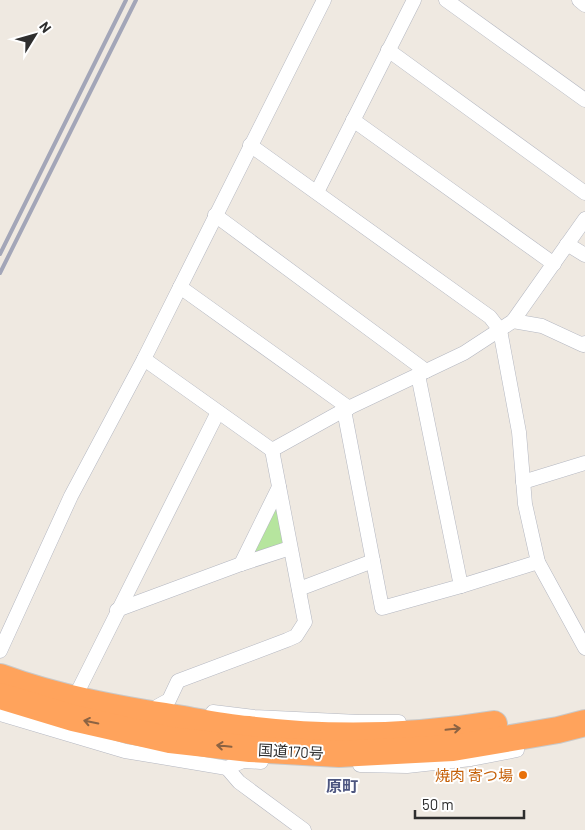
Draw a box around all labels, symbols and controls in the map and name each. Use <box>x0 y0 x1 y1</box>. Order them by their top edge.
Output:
north arrow <box>10 10 60 60</box>
text: N <box>36 18 55 36</box>
one-way arrow <box>83 717 99 726</box>
one-way arrow <box>444 724 460 734</box>
street label: 国道170号 <box>258 740 324 762</box>
one-way arrow <box>216 741 232 751</box>
place label: 焼肉 寄つ場 <box>435 766 513 784</box>
marker: 焼肉 寄つ場 <box>517 769 529 781</box>
district label: 原町 <box>326 776 358 795</box>
scale bar <box>415 788 524 820</box>
text: 50 m <box>422 795 454 813</box>

